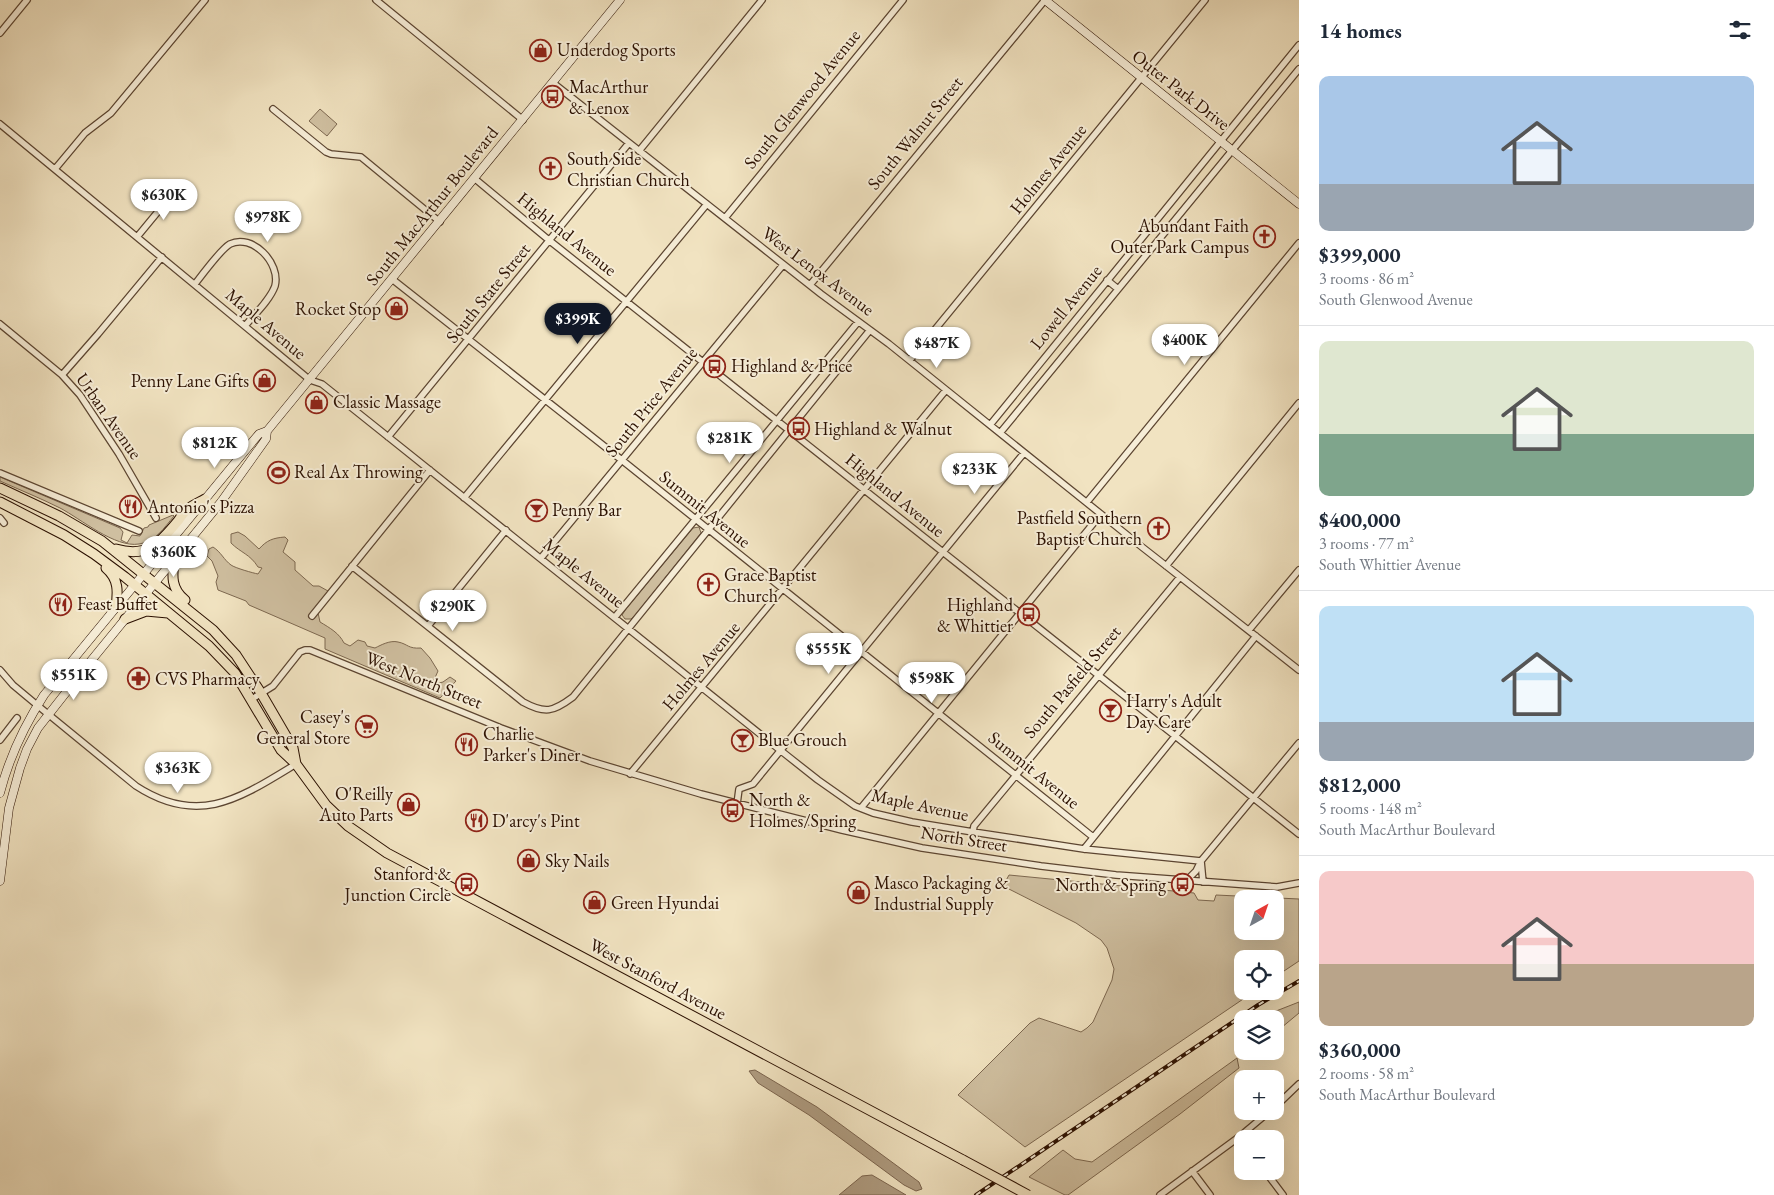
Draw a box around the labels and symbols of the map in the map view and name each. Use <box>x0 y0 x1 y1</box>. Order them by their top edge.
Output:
street label: South Glenwood Avenue <box>738 24 865 173</box>
shop icon: Underdog Sports <box>529 38 553 62</box>
place label: Underdog Sports <box>557 38 676 61</box>
street label: Outer Park Drive <box>1128 44 1235 135</box>
street label: South Walnut Street <box>862 71 968 194</box>
place label: MacArthur & Lenox <box>569 75 648 119</box>
bus stop icon: MacArthur & Lenox <box>541 85 565 109</box>
street label: Holmes Avenue <box>1004 119 1091 219</box>
street label: South MacArthur Boulevard <box>360 121 504 290</box>
place label: South Side Christian Church <box>567 147 690 191</box>
church icon: South Side Christian Church <box>539 157 563 181</box>
pin: $630K <box>129 178 199 221</box>
street label: Highland Avenue <box>513 186 622 281</box>
pin: $978K <box>233 200 303 243</box>
place label: Abundant Faith Outer Park Campus <box>1111 214 1249 258</box>
street label: West Lenox Avenue <box>757 221 879 320</box>
church icon: Abundant Faith Outer Park Campus <box>1253 224 1277 248</box>
street label: South State Street <box>440 238 535 347</box>
street label: Lowell Avenue <box>1025 260 1107 354</box>
street label: Maple Avenue <box>221 283 312 364</box>
place label: Rocket Stop <box>295 297 381 320</box>
shop icon: Rocket Stop <box>385 297 409 321</box>
pin: $399K <box>543 302 613 345</box>
pin: $400K <box>1150 324 1220 366</box>
pin: $487K <box>902 326 972 369</box>
street label: South Price Avenue <box>599 342 702 461</box>
bus stop icon: Highland & Price <box>703 354 727 378</box>
place label: Highland & Price <box>731 354 852 377</box>
street label: Urban Avenue <box>71 368 148 463</box>
place label: Penny Lane Gifts <box>131 369 249 392</box>
shop icon: Penny Lane Gifts <box>253 369 277 393</box>
shop icon: Classic Massage <box>305 390 329 414</box>
place label: Classic Massage <box>333 390 441 413</box>
bus stop icon: Highland & Walnut <box>786 417 810 441</box>
place label: Highland & Walnut <box>814 417 952 440</box>
pin: $281K <box>695 422 765 464</box>
pin: $812K <box>180 426 250 469</box>
street label: Highland Avenue <box>841 447 950 542</box>
pin: $233K <box>940 452 1010 495</box>
sports icon: Real Ax Throwing <box>266 460 290 484</box>
place label: Real Ax Throwing <box>294 460 423 483</box>
street label: Summit Avenue <box>655 465 756 553</box>
restaurant icon: Antonio's Pizza <box>119 495 143 519</box>
place label: Antonio's Pizza <box>146 495 255 518</box>
bar icon: Penny Bar <box>524 498 548 522</box>
place label: Penny Bar <box>552 498 622 521</box>
place label: Pastfield Southern Baptist Church <box>1017 506 1142 550</box>
church icon: Pastfield Southern Baptist Church <box>1146 516 1170 540</box>
street label: Maple Avenue <box>539 533 630 613</box>
pin: $360K <box>139 536 209 578</box>
place label: Grace Baptist Church <box>724 563 817 607</box>
church icon: Grace Baptist Church <box>696 573 720 597</box>
pin: $290K <box>418 590 488 632</box>
restaurant icon: Feast Buffet <box>49 592 73 616</box>
place label: Feast Buffet <box>77 592 158 615</box>
place label: Highland & Whittier <box>937 593 1014 637</box>
bus stop icon: Highland & Whittier <box>1017 603 1041 627</box>
street label: Holmes Avenue <box>657 616 745 715</box>
street label: South Pasfield Street <box>1018 620 1126 743</box>
pin: $555K <box>794 632 864 675</box>
street label: West North Street <box>362 646 486 714</box>
pin: $551K <box>39 658 109 701</box>
pin: $598K <box>897 662 967 704</box>
pharmacy icon: CVS Pharmacy <box>127 667 151 691</box>
place label: CVS Pharmacy <box>155 667 260 690</box>
place label: Harry's Adult Day Care <box>1126 689 1222 733</box>
bar icon: Harry's Adult Day Care <box>1098 699 1122 723</box>
place label: Casey's General Store <box>256 705 350 749</box>
supermarket icon: Casey's General Store <box>354 715 378 739</box>
place label: Charlie Parker's Diner <box>483 722 580 766</box>
street label: Summit Avenue <box>984 726 1085 814</box>
bar icon: Blue Grouch <box>730 728 754 752</box>
place label: Blue Grouch <box>758 728 847 751</box>
restaurant icon: Charlie Parker's Diner <box>455 732 479 756</box>
pin: $363K <box>143 752 213 794</box>
place label: O'Reilly Auto Parts <box>318 782 393 826</box>
street label: Maple Avenue <box>869 783 971 826</box>
place label: North & Holmes/Spring <box>749 788 856 832</box>
shop icon: O'Reilly Auto Parts <box>397 792 421 816</box>
bus stop icon: North & Holmes/Spring <box>721 798 745 822</box>
restaurant icon: D'arcy's Pint <box>464 809 488 833</box>
place label: D'arcy's Pint <box>492 809 580 832</box>
street label: North Street <box>919 820 1009 857</box>
shop icon: Sky Nails <box>517 849 541 873</box>
place label: Sky Nails <box>545 849 609 872</box>
place label: Stanford & Junction Circle <box>343 862 451 906</box>
place label: Masco Packaging & Industrial Supply <box>874 871 1009 915</box>
bus stop icon: Stanford & Junction Circle <box>455 872 479 896</box>
place label: North & Spring <box>1056 873 1166 896</box>
bus stop icon: North & Spring <box>1170 873 1194 897</box>
shop icon: Masco Packaging & Industrial Supply <box>846 881 870 905</box>
north arrow <box>1234 890 1284 940</box>
shop icon: Green Hyundai <box>583 891 607 915</box>
place label: Green Hyundai <box>611 891 720 914</box>
street label: West Stanford Avenue <box>586 933 731 1024</box>

